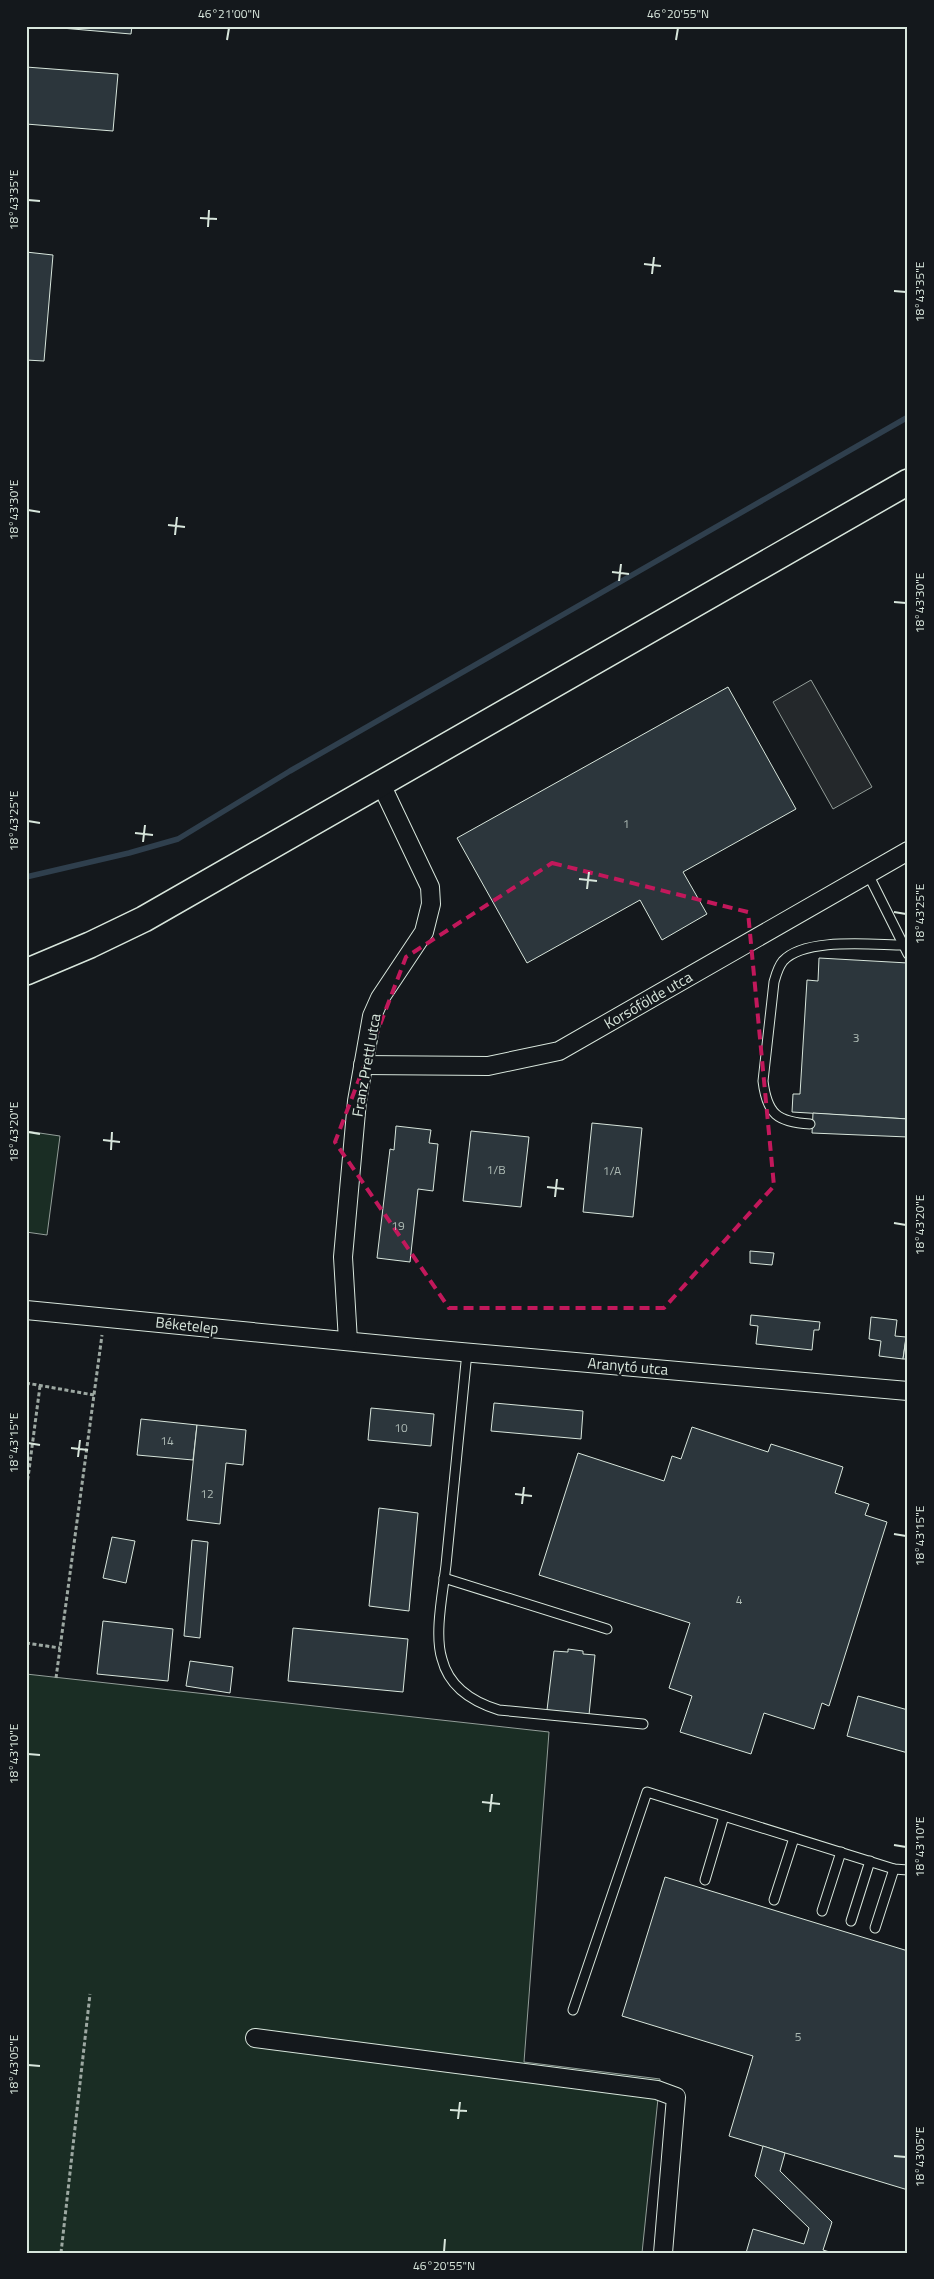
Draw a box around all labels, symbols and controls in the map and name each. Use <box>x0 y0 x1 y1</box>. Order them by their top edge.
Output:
text: 46°21'00"N <box>198 4 260 23</box>
text: 46°20'55"N <box>647 4 709 23</box>
text: 18°43'35"E <box>4 169 23 230</box>
text: 18°43'35"E <box>910 261 929 322</box>
text: 18°43'30"E <box>4 479 23 540</box>
text: 18°43'30"E <box>910 572 929 633</box>
text: 18°43'25"E <box>4 790 23 851</box>
house number: 1 <box>623 814 629 833</box>
text: 18°43'25"E <box>910 883 929 944</box>
street label: Korsófölde utca <box>600 965 697 1035</box>
street label: Franz Prettl utca <box>346 1011 386 1118</box>
house number: 3 <box>853 1028 859 1047</box>
text: 18°43'20"E <box>4 1101 23 1162</box>
house number: 1/B <box>486 1160 506 1179</box>
house number: 1/A <box>603 1161 621 1180</box>
text: 18°43'20"E <box>910 1194 929 1255</box>
house number: 19 <box>391 1216 405 1235</box>
street label: Béketelep <box>154 1310 220 1340</box>
street label: Aranytó utca <box>587 1351 670 1381</box>
text: 18°43'15"E <box>4 1412 23 1473</box>
house number: 10 <box>394 1418 408 1437</box>
house number: 14 <box>160 1431 174 1450</box>
house number: 12 <box>200 1484 214 1503</box>
text: 18°43'15"E <box>910 1505 929 1566</box>
house number: 4 <box>736 1590 743 1609</box>
text: 18°43'10"E <box>4 1723 23 1784</box>
text: 18°43'10"E <box>910 1816 929 1877</box>
house number: 5 <box>795 2027 802 2046</box>
text: 18°43'05"E <box>4 2034 23 2095</box>
text: 18°43'05"E <box>910 2126 929 2187</box>
text: 46°20'55"N <box>413 2256 475 2275</box>

